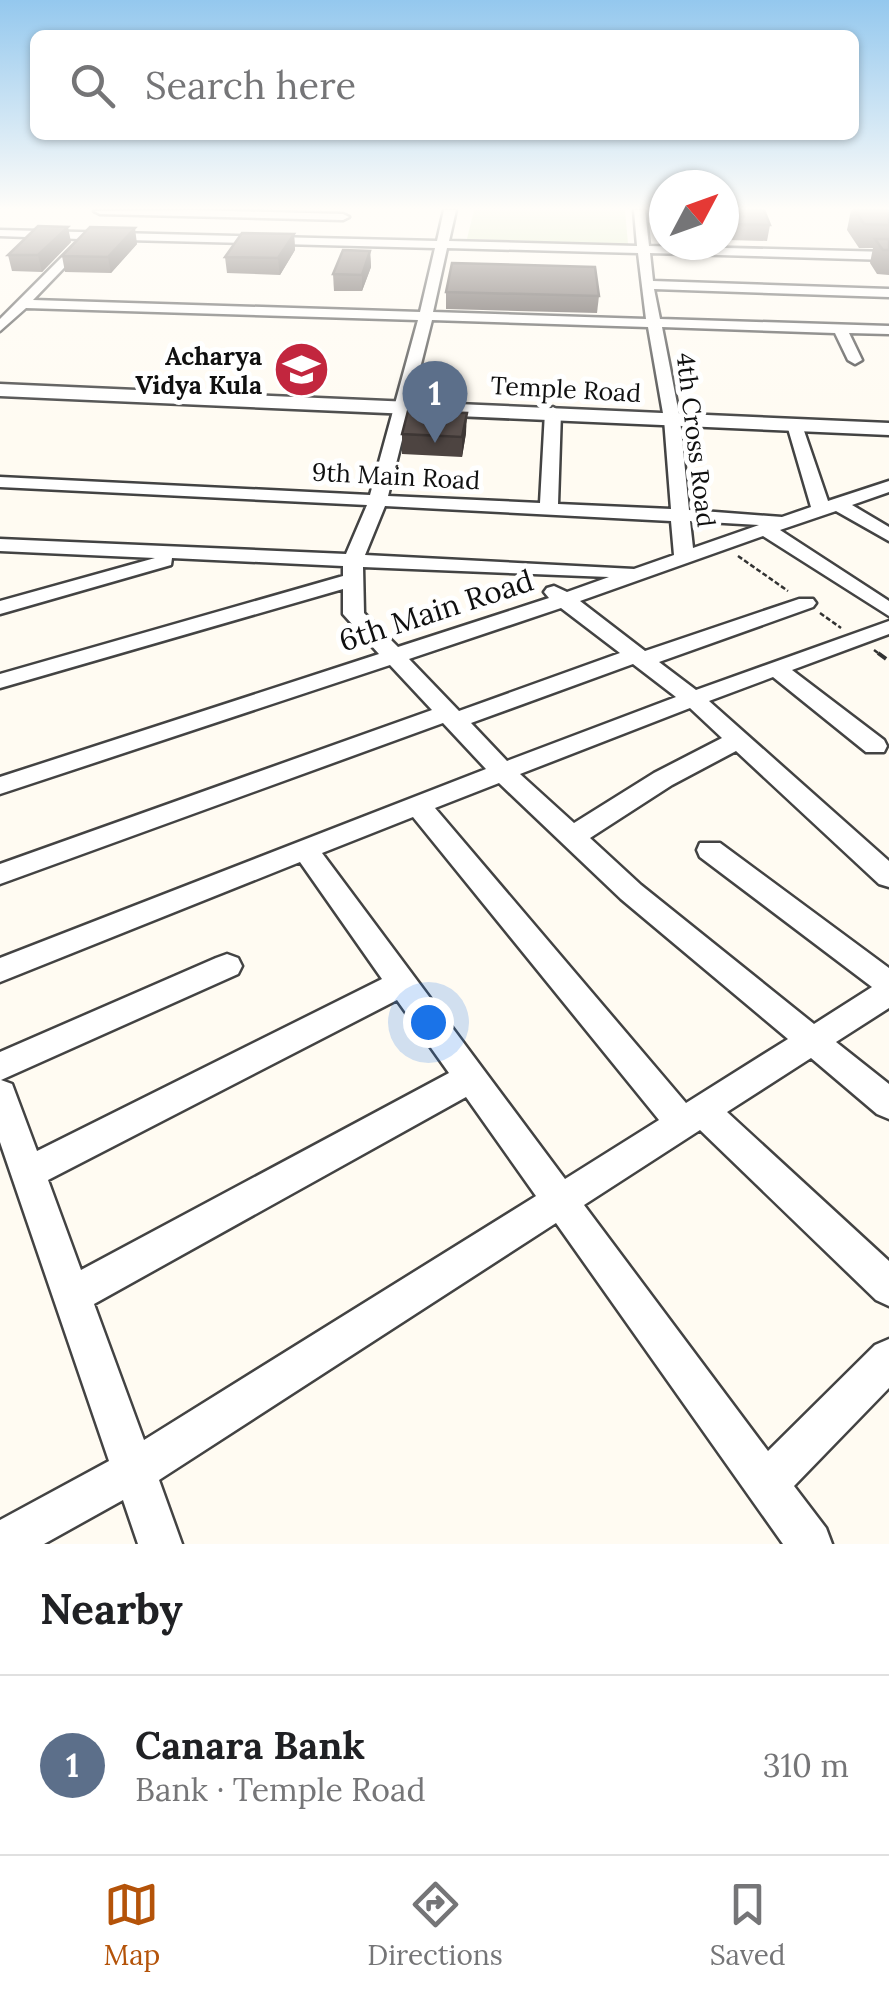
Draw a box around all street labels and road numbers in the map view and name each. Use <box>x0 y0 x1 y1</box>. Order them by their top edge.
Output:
street label: 4th Cross Road <box>669 351 723 529</box>
street label: Temple Road <box>490 369 642 409</box>
street label: 9th Main Road <box>311 456 481 496</box>
street label: 6th Main Road <box>334 561 538 659</box>

